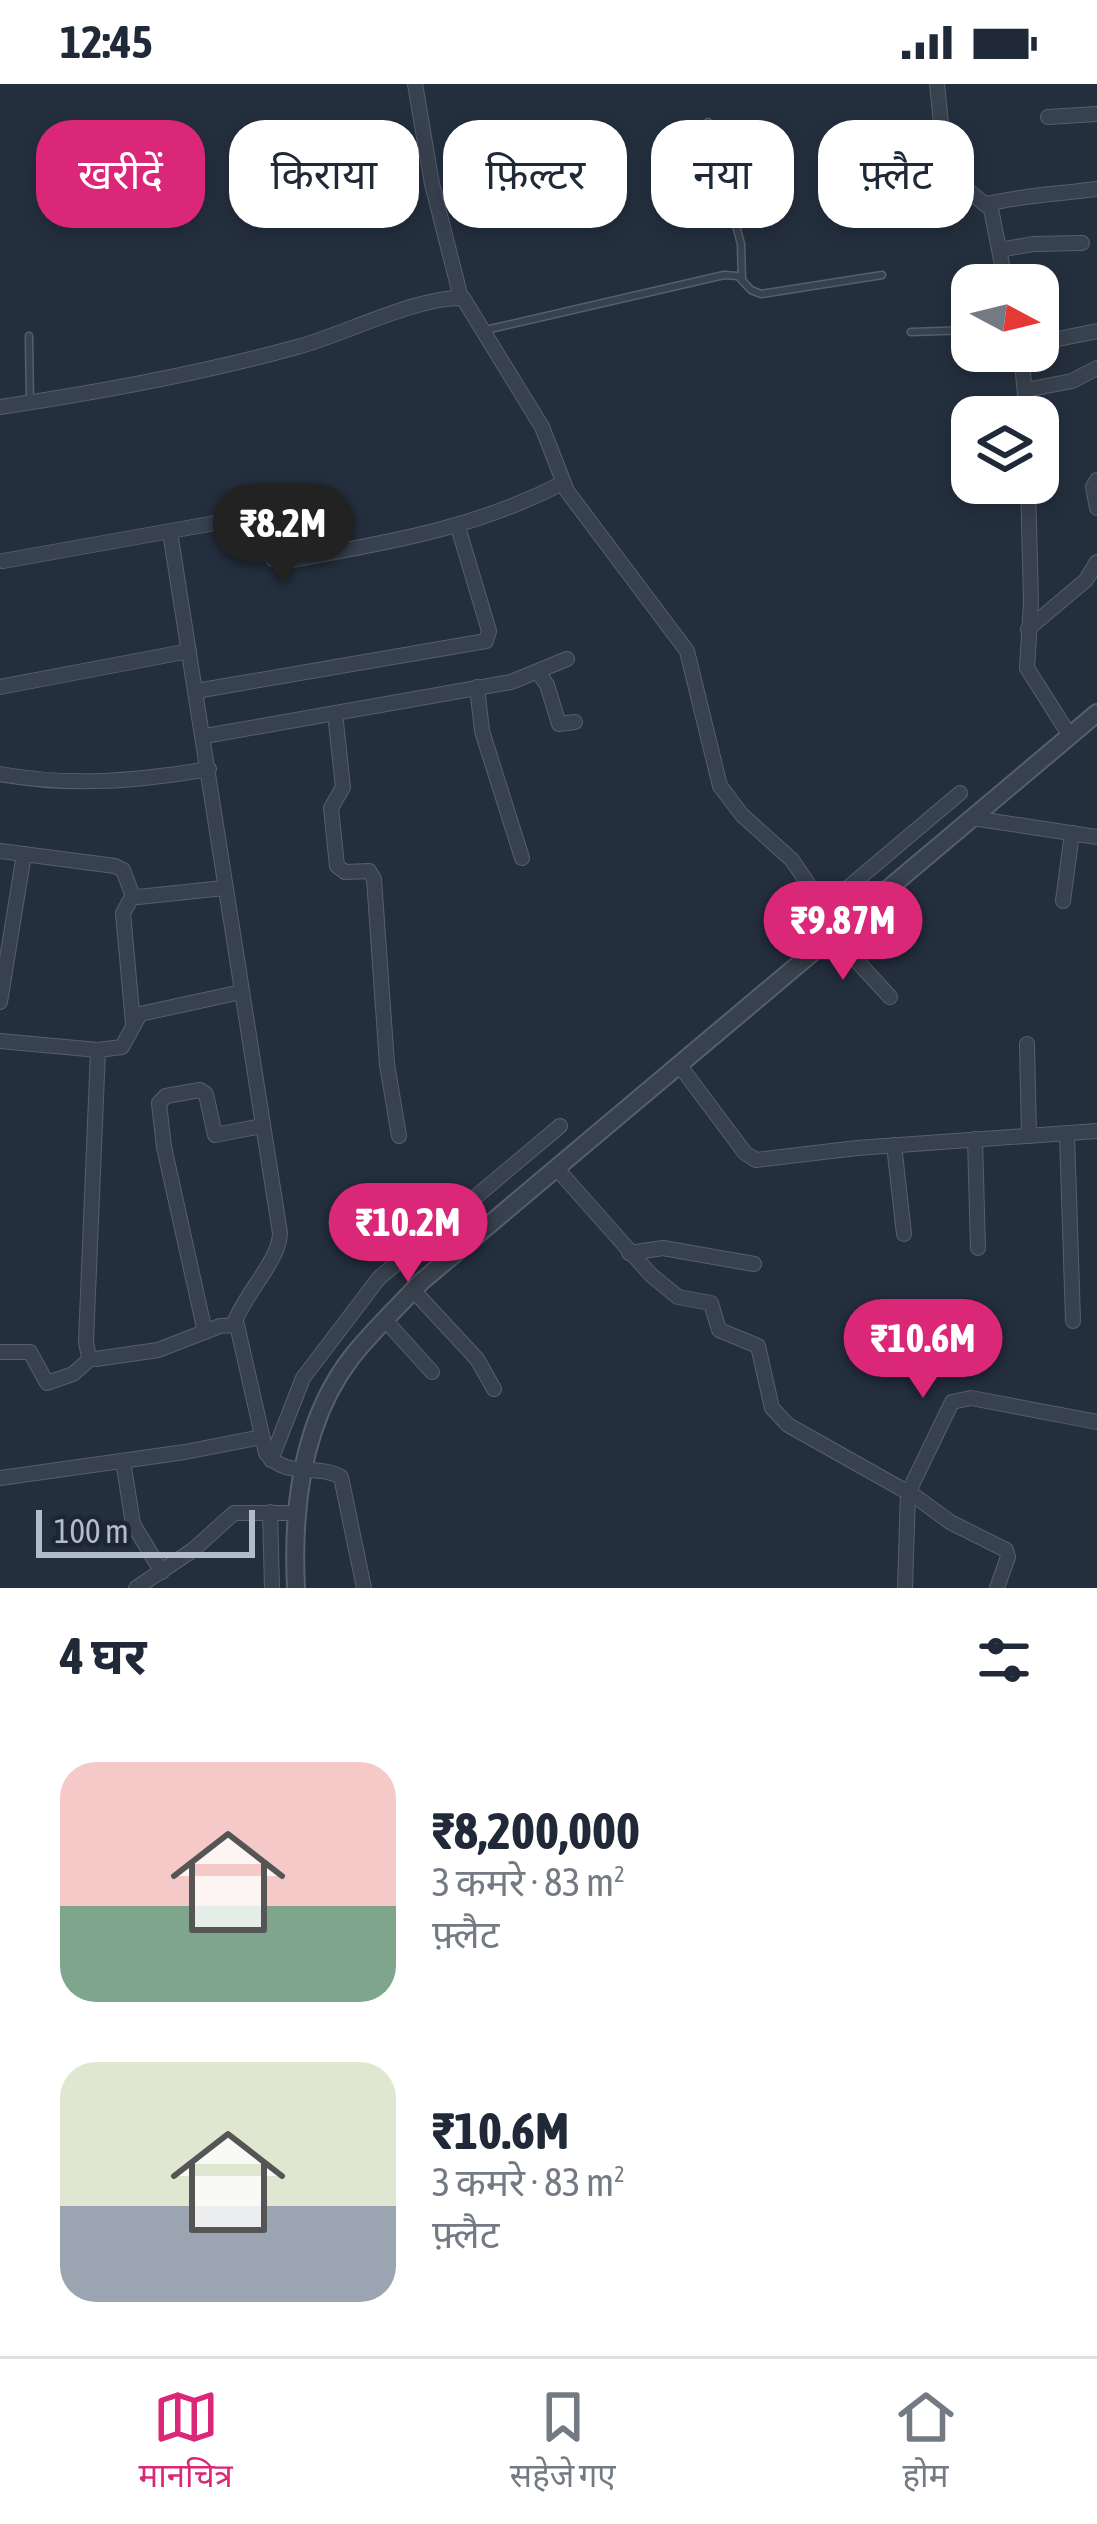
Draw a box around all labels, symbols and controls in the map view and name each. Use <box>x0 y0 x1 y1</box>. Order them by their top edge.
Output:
text: 12:45 <box>60 16 153 68</box>
chip: खरीदें <box>36 120 205 228</box>
chip: किराया <box>229 120 419 228</box>
chip: फ़िल्टर <box>443 120 627 228</box>
chip: नया <box>651 120 794 228</box>
chip: फ़्लैट <box>818 120 974 228</box>
north arrow <box>951 264 1059 372</box>
map controls <box>951 264 1059 504</box>
button: layers <box>951 396 1059 504</box>
pin: ₹8.2M <box>199 484 367 586</box>
text: ₹8.2M <box>240 501 326 545</box>
pin: ₹9.87M <box>745 881 941 983</box>
text: ₹9.87M <box>791 898 895 942</box>
pin: ₹10.2M <box>310 1183 506 1285</box>
text: ₹10.2M <box>356 1200 460 1244</box>
pin: ₹10.6M <box>825 1299 1021 1401</box>
text: ₹10.6M <box>871 1316 975 1360</box>
scale bar <box>36 1504 255 1557</box>
text: 100 m <box>54 1512 129 1550</box>
text: 4 घर <box>60 1626 147 1685</box>
icon: filters <box>971 1627 1037 1693</box>
text: ₹8,200,000 <box>432 1801 640 1860</box>
icon: home <box>156 1810 300 1954</box>
text: 3 कमरे · 83 m² <box>432 1860 625 1904</box>
text: फ़्लैट <box>432 1912 499 1956</box>
text: ₹10.6M <box>432 2101 569 2160</box>
icon: home <box>156 2110 300 2254</box>
text: 3 कमरे · 83 m² <box>432 2160 625 2204</box>
text: फ़्लैट <box>432 2212 499 2256</box>
tab: मानचित्र <box>139 2384 233 2500</box>
tab: सहेजे गए <box>510 2384 616 2500</box>
tab: होम <box>893 2384 959 2500</box>

